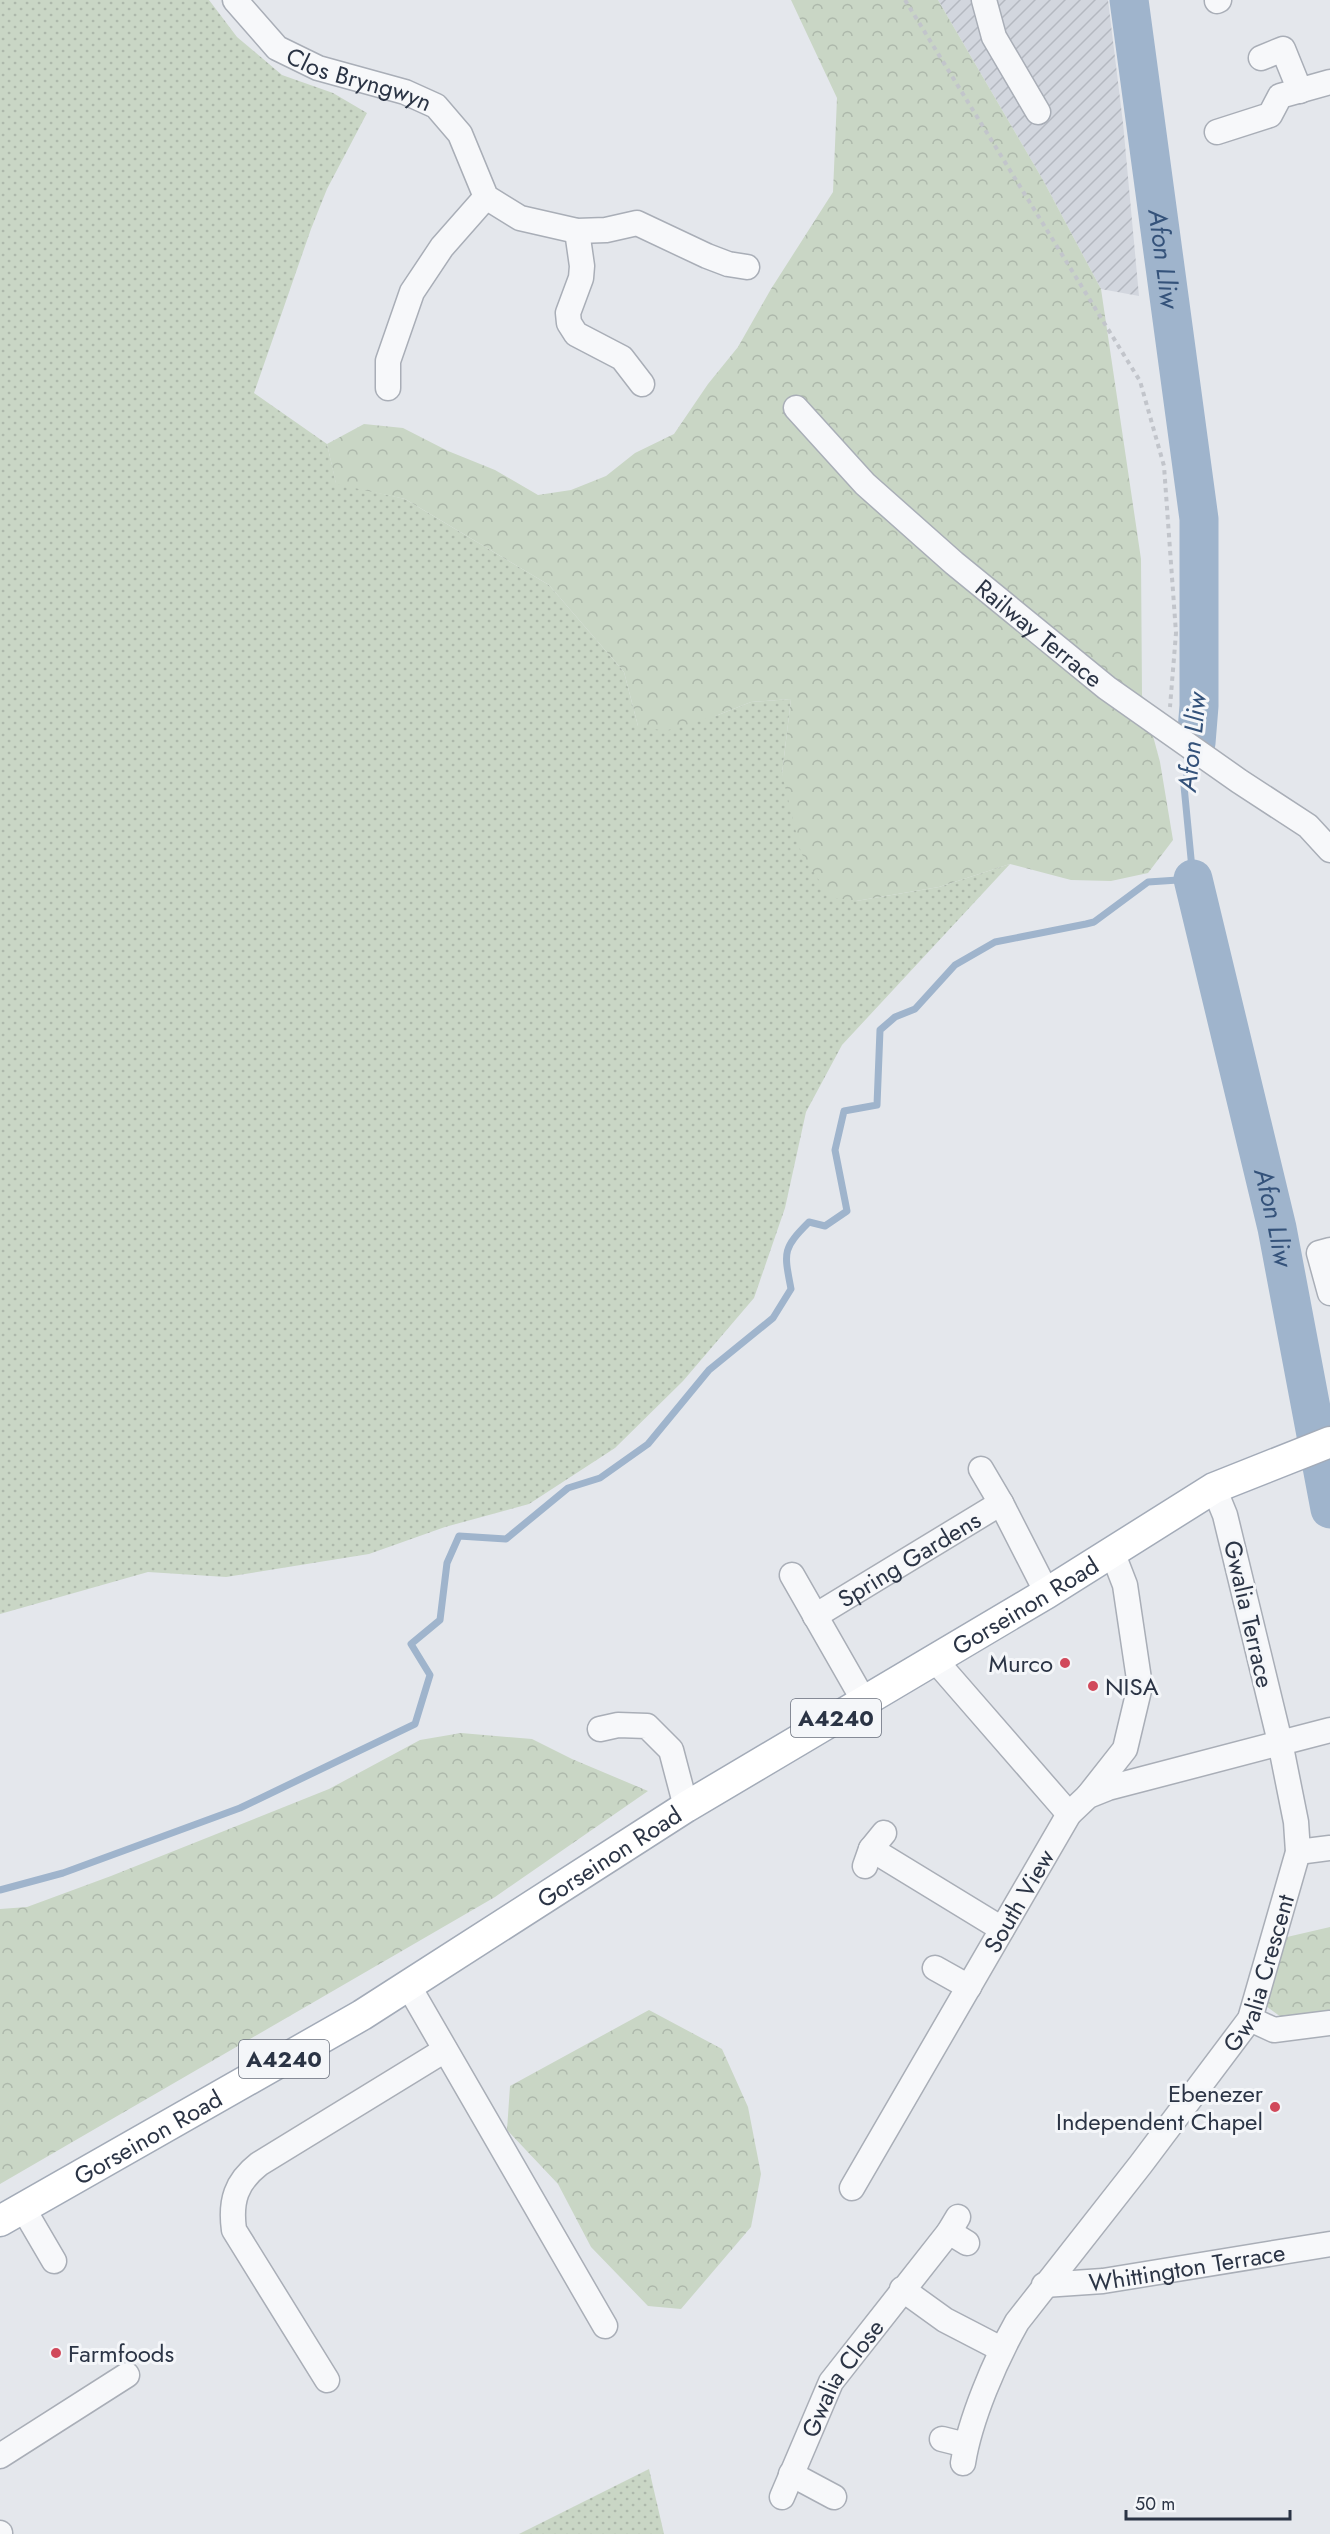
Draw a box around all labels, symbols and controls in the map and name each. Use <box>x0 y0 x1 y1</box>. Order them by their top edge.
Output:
street label: Clos Bryngwyn <box>281 38 438 119</box>
water label: Afon Lliw <box>1138 206 1190 312</box>
street label: Railway Terrace <box>968 570 1111 696</box>
water label: Afon Lliw <box>1168 689 1216 795</box>
water label: Afon Lliw <box>1244 1163 1303 1271</box>
street label: Spring Gardens <box>831 1502 987 1616</box>
street label: Gwalia Terrace <box>1215 1537 1283 1691</box>
street label: Gorseinon Road <box>945 1548 1105 1663</box>
place label: Murco <box>989 1646 1053 1681</box>
marker: Murco <box>1058 1656 1072 1670</box>
place label: NISA <box>1105 1669 1159 1704</box>
marker: NISA <box>1086 1679 1100 1693</box>
road number: A4240 <box>791 1699 881 1737</box>
street label: Gorseinon Road <box>530 1797 688 1916</box>
street label: South View <box>975 1842 1063 1959</box>
street label: Gwalia Crescent <box>1214 1890 1303 2059</box>
road number: A4240 <box>239 2040 329 2078</box>
place label: Ebenezer Independent Chapel <box>1056 2076 1264 2139</box>
street label: Gorseinon Road <box>67 2081 228 2193</box>
marker: Ebenezer Independent Chapel <box>1268 2100 1282 2114</box>
street label: Whittington Terrace <box>1088 2234 1287 2299</box>
street label: Gwalia Close <box>792 2311 892 2442</box>
place label: Farmfoods <box>68 2336 174 2371</box>
marker: Farmfoods <box>49 2346 63 2360</box>
scale bar <box>1126 2483 1290 2521</box>
text: 50 m <box>1135 2491 1175 2517</box>

